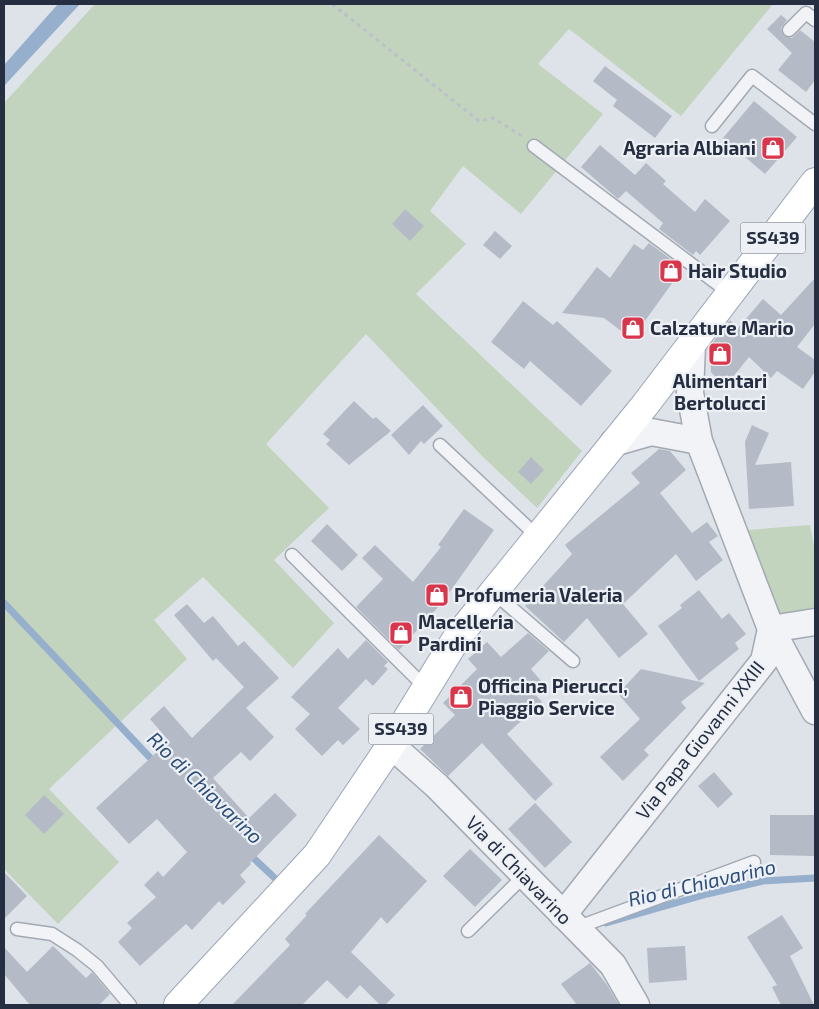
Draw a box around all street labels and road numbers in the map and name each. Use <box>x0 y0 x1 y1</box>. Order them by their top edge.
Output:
road number: SS439 <box>740 222 806 254</box>
street label: Via Papa Giovanni XXIII <box>630 656 769 824</box>
road number: SS439 <box>368 714 434 744</box>
street label: Via di Chiavarino <box>462 810 577 929</box>

